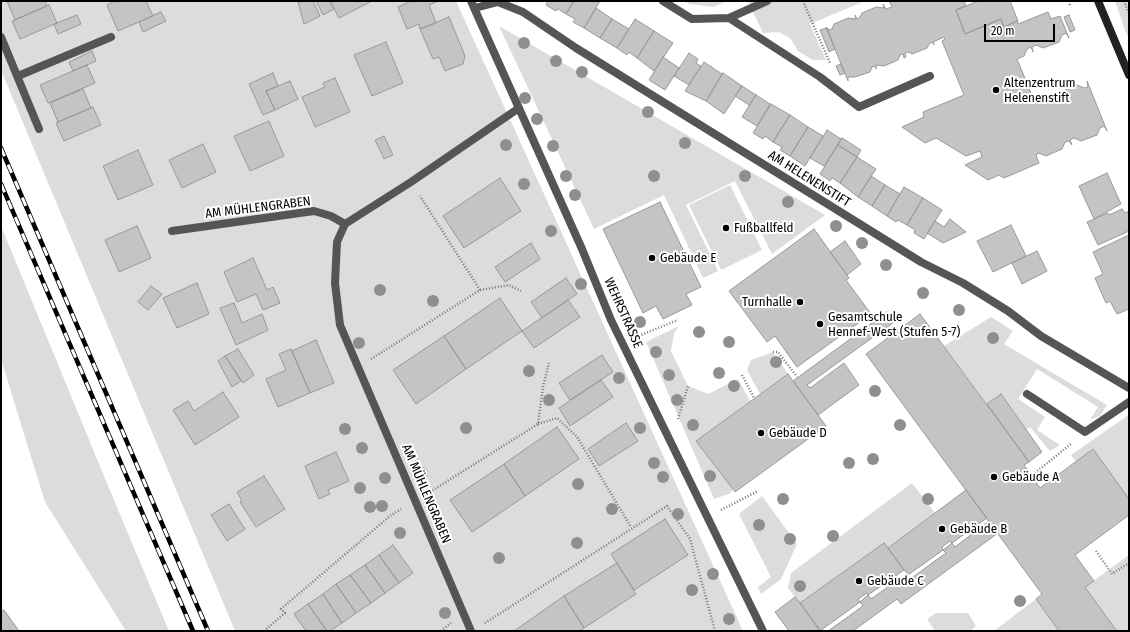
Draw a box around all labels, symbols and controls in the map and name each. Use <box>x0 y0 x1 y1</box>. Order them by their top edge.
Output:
scale bar <box>986 16 1057 42</box>
text: 20 m <box>991 24 1015 38</box>
place label: Altenzentrum Helenenstift <box>1004 75 1075 106</box>
marker: Altenzentrum Helenenstift <box>991 85 1001 95</box>
street label: AM HELENENSTIFT <box>765 147 853 211</box>
street label: AM MÜHLENGRABEN <box>204 194 312 222</box>
place label: Fußballfeld <box>734 220 793 236</box>
marker: Fußballfeld <box>721 223 731 233</box>
place label: Gebäude E <box>660 250 716 266</box>
marker: Gebäude E <box>647 253 657 263</box>
street label: WEHRSTRASSE <box>600 275 646 351</box>
place label: Turnhalle <box>742 294 792 310</box>
marker: Turnhalle <box>795 297 805 307</box>
place label: Gesamtschule Hennef-West (Stufen 5-7) <box>828 309 960 340</box>
marker: Gesamtschule Hennef-West (Stufen 5-7) <box>815 319 825 329</box>
place label: Gebäude D <box>769 425 827 441</box>
marker: Gebäude D <box>756 428 766 438</box>
street label: AM MÜHLENGRABEN <box>398 442 454 546</box>
place label: Gebäude A <box>1002 469 1059 485</box>
marker: Gebäude A <box>989 472 999 482</box>
place label: Gebäude B <box>950 521 1007 537</box>
marker: Gebäude B <box>937 524 947 534</box>
place label: Gebäude C <box>867 573 924 589</box>
marker: Gebäude C <box>854 576 864 586</box>

